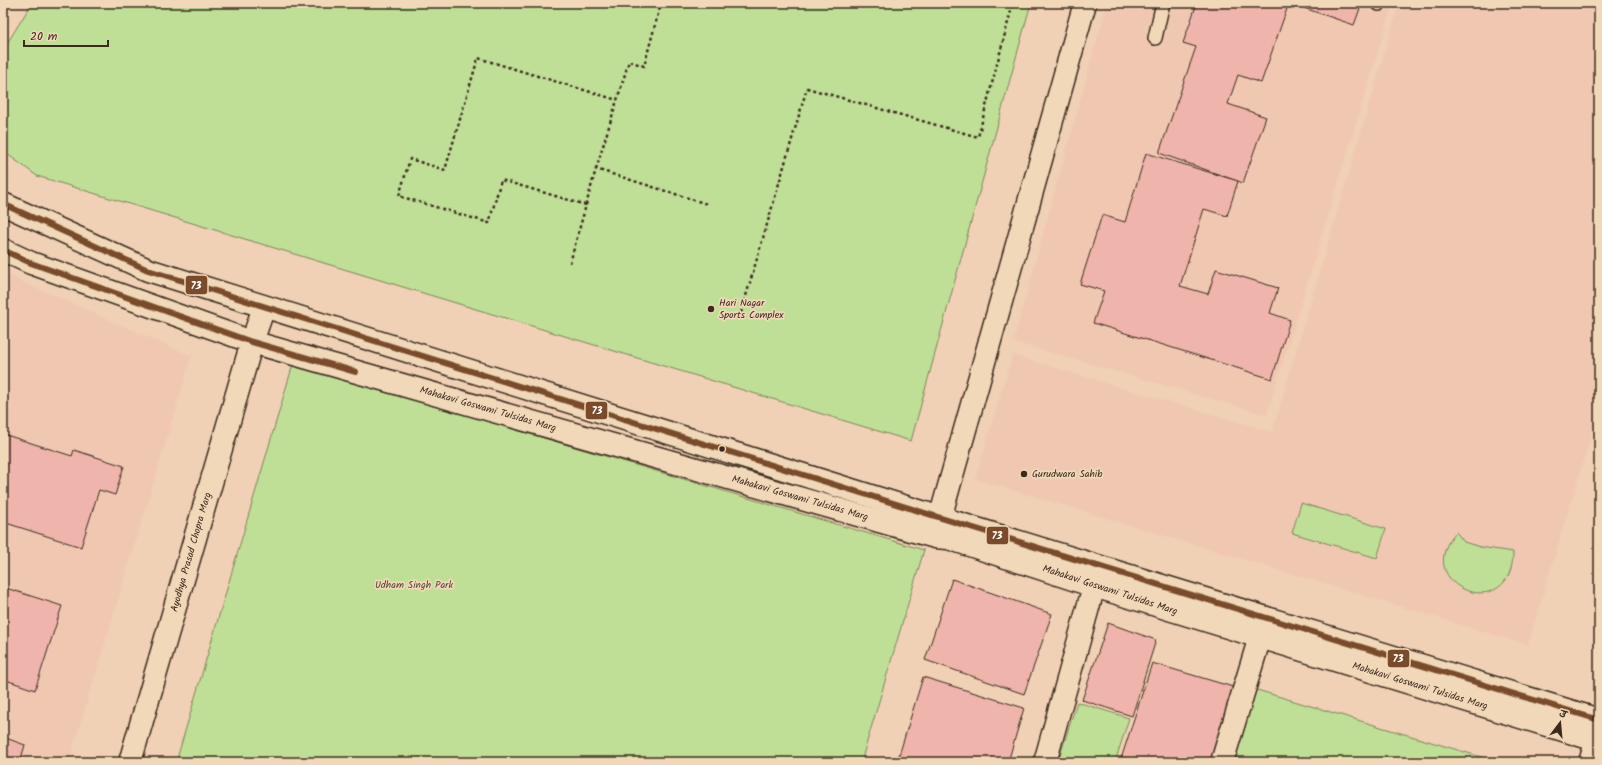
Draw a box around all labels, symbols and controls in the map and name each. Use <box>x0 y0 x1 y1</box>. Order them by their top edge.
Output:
scale bar <box>24 22 108 48</box>
text: 20 m <box>30 27 58 46</box>
line badge: 73 <box>185 275 208 295</box>
text: 73 <box>190 277 202 295</box>
place label: Hari Nagar Sports Complex <box>719 295 784 323</box>
marker: Hari Nagar Sports Complex <box>706 304 716 314</box>
street label: Mahakavi Goswami Tulsidas Marg <box>418 382 558 436</box>
line badge: 73 <box>585 401 608 420</box>
text: 73 <box>591 402 603 420</box>
unlabelled marker <box>717 444 727 454</box>
place label: Gurudwara Sahib <box>1032 466 1103 482</box>
marker: Gurudwara Sahib <box>1019 469 1029 479</box>
street label: Mahakavi Goswami Tulsidas Marg <box>730 471 870 525</box>
street label: Ayodhya Prasad Chopra Marg <box>166 490 216 614</box>
line badge: 73 <box>986 526 1009 545</box>
text: 73 <box>991 527 1003 545</box>
street label: Mahakavi Goswami Tulsidas Marg <box>1040 561 1180 619</box>
park label: Udham Singh Park <box>375 577 453 593</box>
line badge: 73 <box>1387 649 1410 668</box>
text: 73 <box>1392 650 1404 668</box>
street label: Mahakavi Goswami Tulsidas Marg <box>1350 658 1490 714</box>
north arrow <box>1540 703 1580 743</box>
text: उ <box>1557 705 1570 725</box>

